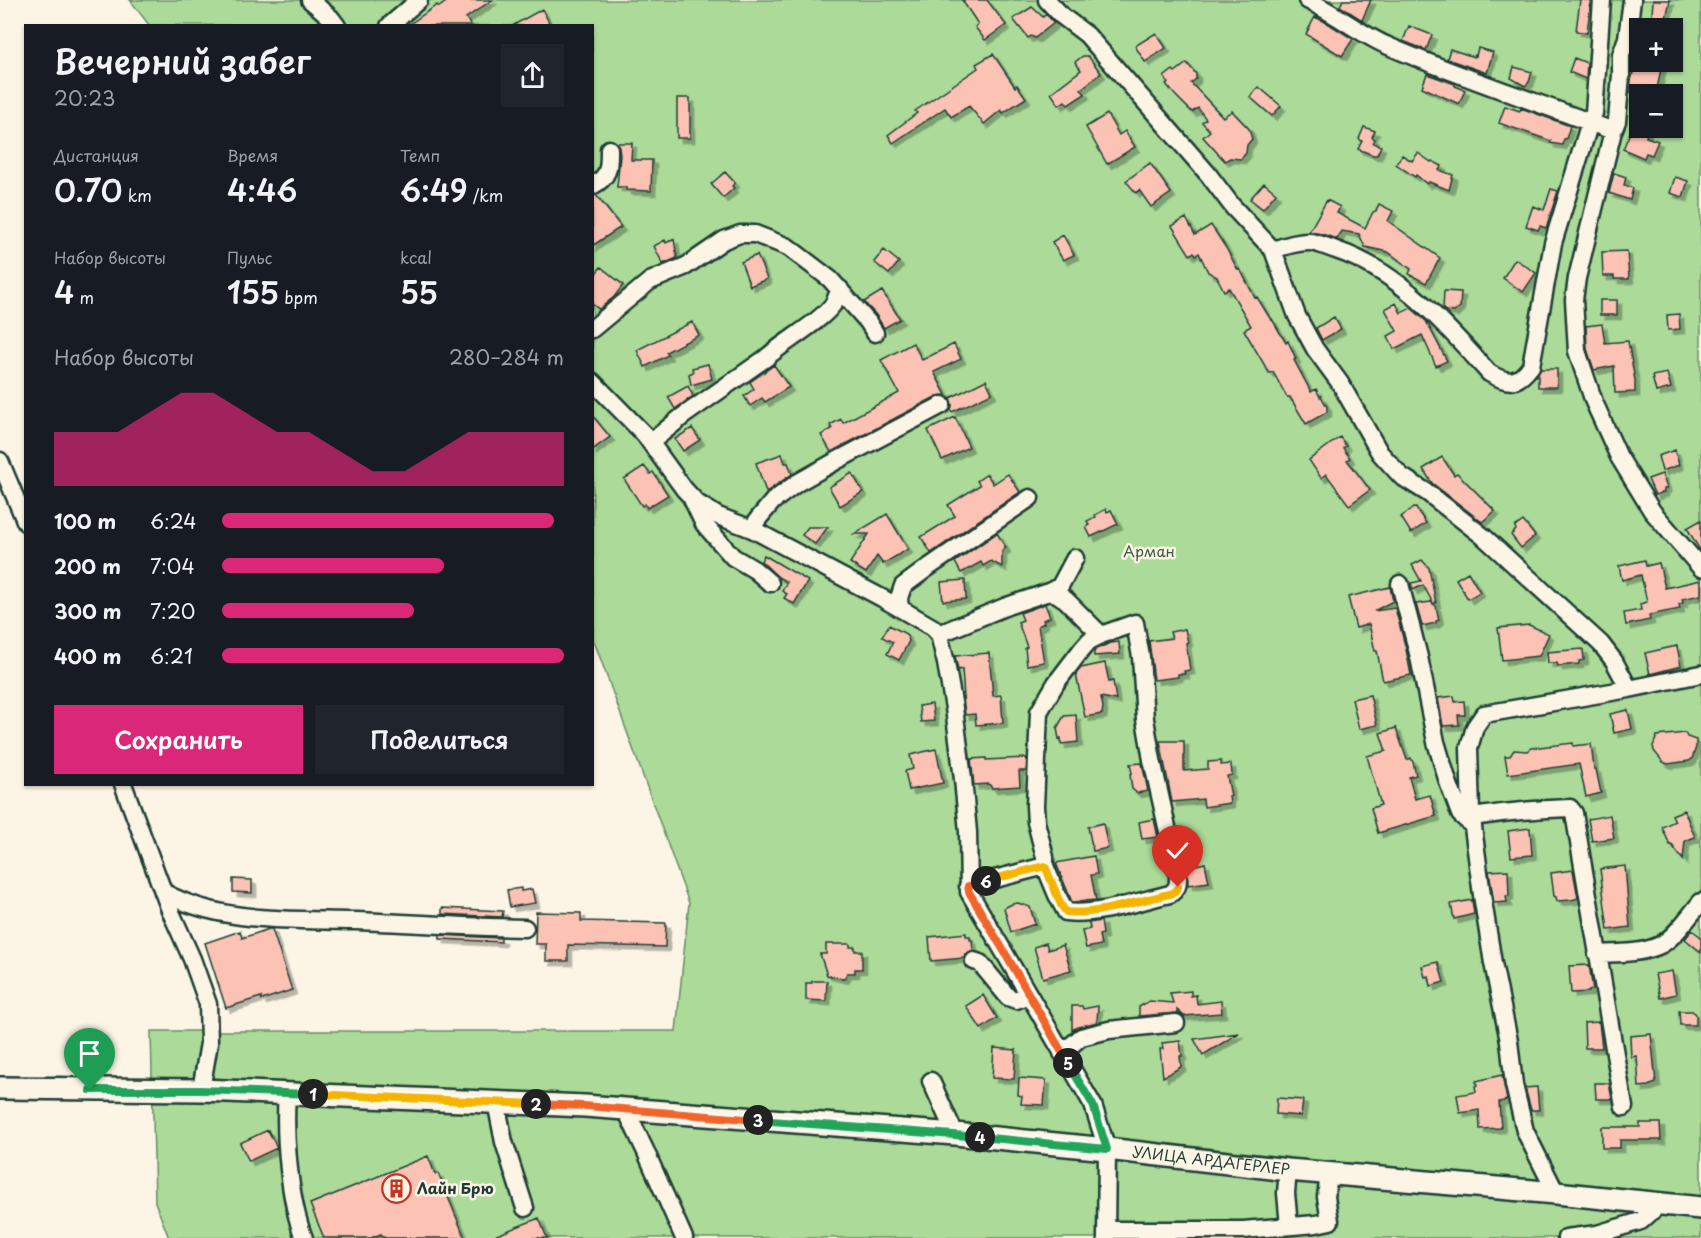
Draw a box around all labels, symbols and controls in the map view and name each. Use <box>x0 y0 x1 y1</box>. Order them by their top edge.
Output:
map controls <box>1629 18 1683 138</box>
button: + <box>1629 18 1683 72</box>
text: Вечерний забег <box>54 35 311 85</box>
button: share <box>501 44 564 107</box>
text: 20:23 <box>54 83 115 113</box>
button: − <box>1629 84 1683 138</box>
text: Дистанция <box>54 143 139 167</box>
text: Время <box>227 143 278 167</box>
text: Темп <box>400 143 440 167</box>
text: 0.70 <box>54 167 122 212</box>
text: 4:46 <box>227 167 297 212</box>
text: 6:49 <box>400 167 468 212</box>
text: km <box>122 183 152 207</box>
text: /km <box>468 183 503 207</box>
text: Набор высоты <box>54 245 166 269</box>
text: Пульс <box>227 245 272 269</box>
text: kcal <box>400 245 432 269</box>
text: 4 <box>54 269 74 314</box>
text: 155 <box>227 269 279 314</box>
text: 55 <box>400 269 438 314</box>
text: m <box>74 285 94 309</box>
text: bpm <box>279 285 318 309</box>
text: Набор высоты <box>54 342 194 372</box>
text: 280–284 m <box>449 342 564 372</box>
text: 100 m <box>54 506 116 536</box>
text: 6:24 <box>150 506 197 536</box>
park label: Арман <box>1123 539 1175 562</box>
text: 200 m <box>54 551 121 581</box>
text: 7:04 <box>150 551 195 581</box>
text: 300 m <box>54 596 122 626</box>
text: 7:20 <box>150 596 195 626</box>
text: 400 m <box>54 641 122 671</box>
text: 6:21 <box>150 641 193 671</box>
button: Сохранить <box>54 705 303 774</box>
button: Поделиться <box>315 705 564 774</box>
pin <box>1152 825 1203 887</box>
icon: check <box>1161 834 1194 867</box>
pin: 6 <box>971 866 1001 896</box>
text: 6 <box>980 869 992 893</box>
pin <box>64 1028 115 1090</box>
icon: arrive <box>73 1037 106 1070</box>
pin: 5 <box>1053 1048 1083 1078</box>
text: 5 <box>1063 1051 1073 1075</box>
pin: 1 <box>298 1079 328 1109</box>
text: 1 <box>309 1082 317 1106</box>
pin: 2 <box>521 1089 551 1119</box>
text: 2 <box>530 1092 542 1116</box>
pin: 3 <box>743 1105 773 1135</box>
text: 3 <box>753 1108 763 1132</box>
pin: 4 <box>965 1122 995 1152</box>
text: 4 <box>975 1125 985 1149</box>
street label: УЛИЦА АРДАГЕРЛЕР <box>1131 1139 1291 1180</box>
building icon: Лайн Брю <box>380 1173 412 1205</box>
place label: Лайн Брю <box>417 1176 494 1199</box>

